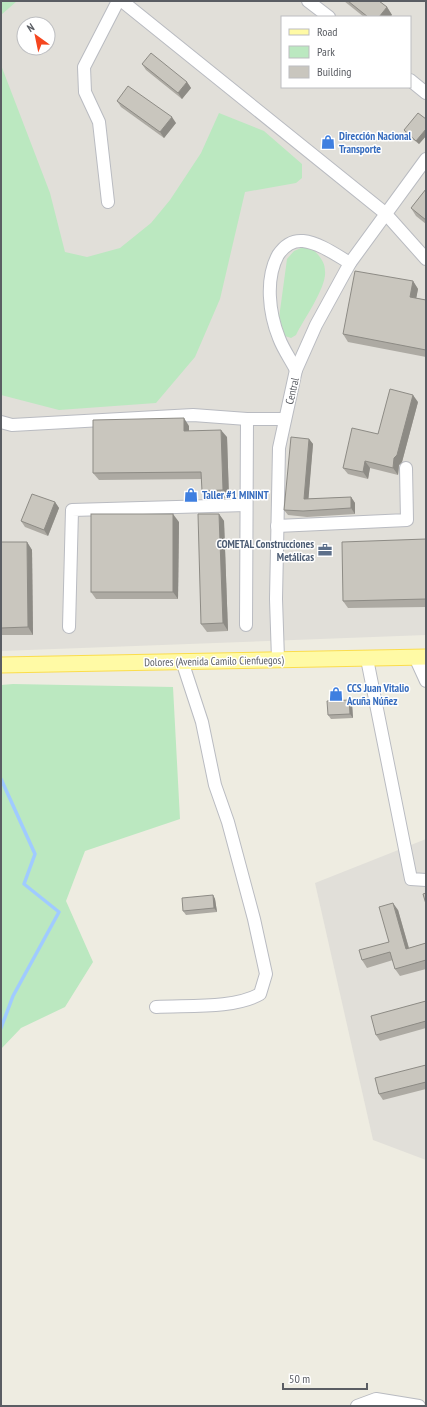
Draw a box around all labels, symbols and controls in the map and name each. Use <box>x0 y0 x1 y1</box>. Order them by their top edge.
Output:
north arrow <box>16 16 56 56</box>
legend <box>281 16 411 88</box>
text: N <box>24 20 37 35</box>
text: Road <box>317 24 337 39</box>
text: Park <box>317 44 335 59</box>
text: Building <box>317 64 352 79</box>
place label: Dirección Nacional Transporte <box>339 129 412 156</box>
shop icon: Dirección Nacional Transporte <box>320 134 336 150</box>
street label: Central <box>282 376 302 406</box>
shop icon: Taller #1 MININT <box>183 487 199 503</box>
place label: Taller #1 MININT <box>202 488 270 502</box>
place label: COMETAL Construcciones Metálicas <box>217 537 314 564</box>
office icon: COMETAL Construcciones Metálicas <box>317 542 333 558</box>
street label: Dolores (Avenida Camilo Cienfuegos) <box>144 653 284 669</box>
place label: CCS Juan Vitalio Acuña Núñez <box>346 681 409 708</box>
shop icon: CCS Juan Vitalio Acuña Núñez <box>328 686 344 702</box>
scale bar <box>283 1365 367 1391</box>
text: 50 m <box>289 1371 310 1386</box>

